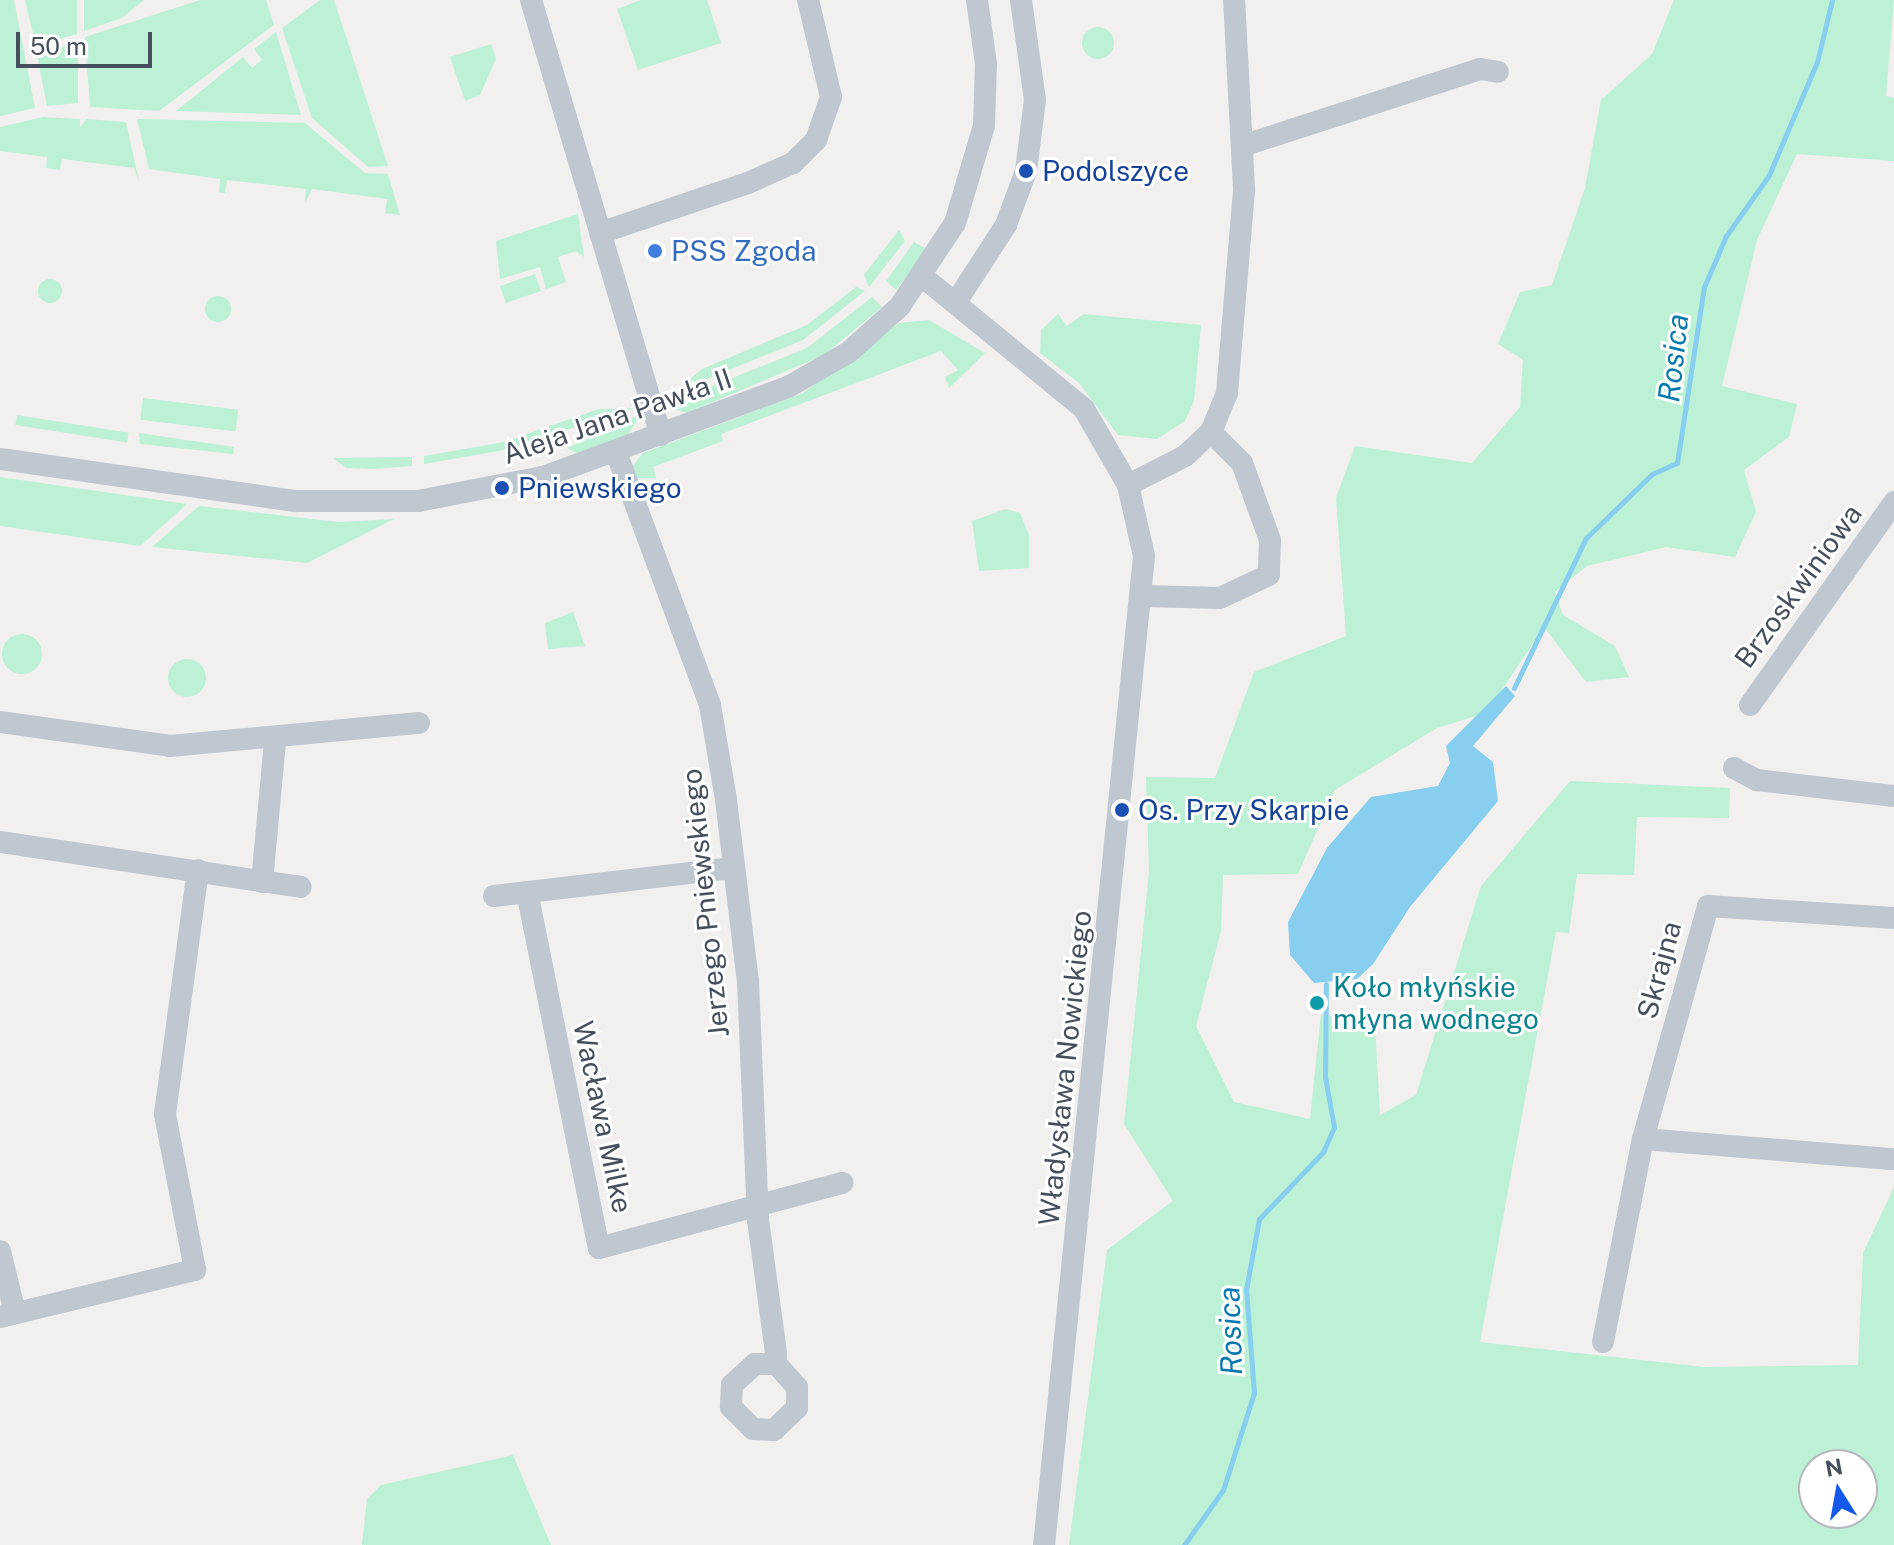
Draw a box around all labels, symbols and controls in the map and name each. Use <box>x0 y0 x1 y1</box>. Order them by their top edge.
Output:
scale bar <box>20 16 156 66</box>
text: 50 m <box>30 32 87 60</box>
place label: Podolszyce <box>1042 154 1189 188</box>
marker: Podolszyce <box>1017 162 1035 180</box>
place label: PSS Zgoda <box>671 234 816 268</box>
marker: PSS Zgoda <box>646 242 664 260</box>
water label: Rosica <box>1650 312 1696 404</box>
street label: Aleja Jana Pawła II <box>498 361 736 471</box>
place label: Pniewskiego <box>518 471 682 505</box>
marker: Pniewskiego <box>493 479 511 497</box>
street label: Brzoskwiniowa <box>1727 498 1869 674</box>
street label: Jerzego Pniewskiego <box>674 767 736 1039</box>
place label: Os. Przy Skarpie <box>1138 793 1350 827</box>
marker: Os. Przy Skarpie <box>1113 801 1131 819</box>
street label: Władysława Nowickiego <box>1032 909 1098 1227</box>
street label: Skrajna <box>1630 918 1688 1022</box>
place label: Koło młyńskie młyna wodnego <box>1333 970 1539 1036</box>
marker: Koło młyńskie młyna wodnego <box>1308 994 1326 1012</box>
street label: Wacława Milke <box>566 1018 640 1216</box>
water label: Rosica <box>1210 1286 1250 1376</box>
north arrow <box>1798 1449 1878 1529</box>
text: N <box>1823 1453 1845 1482</box>

